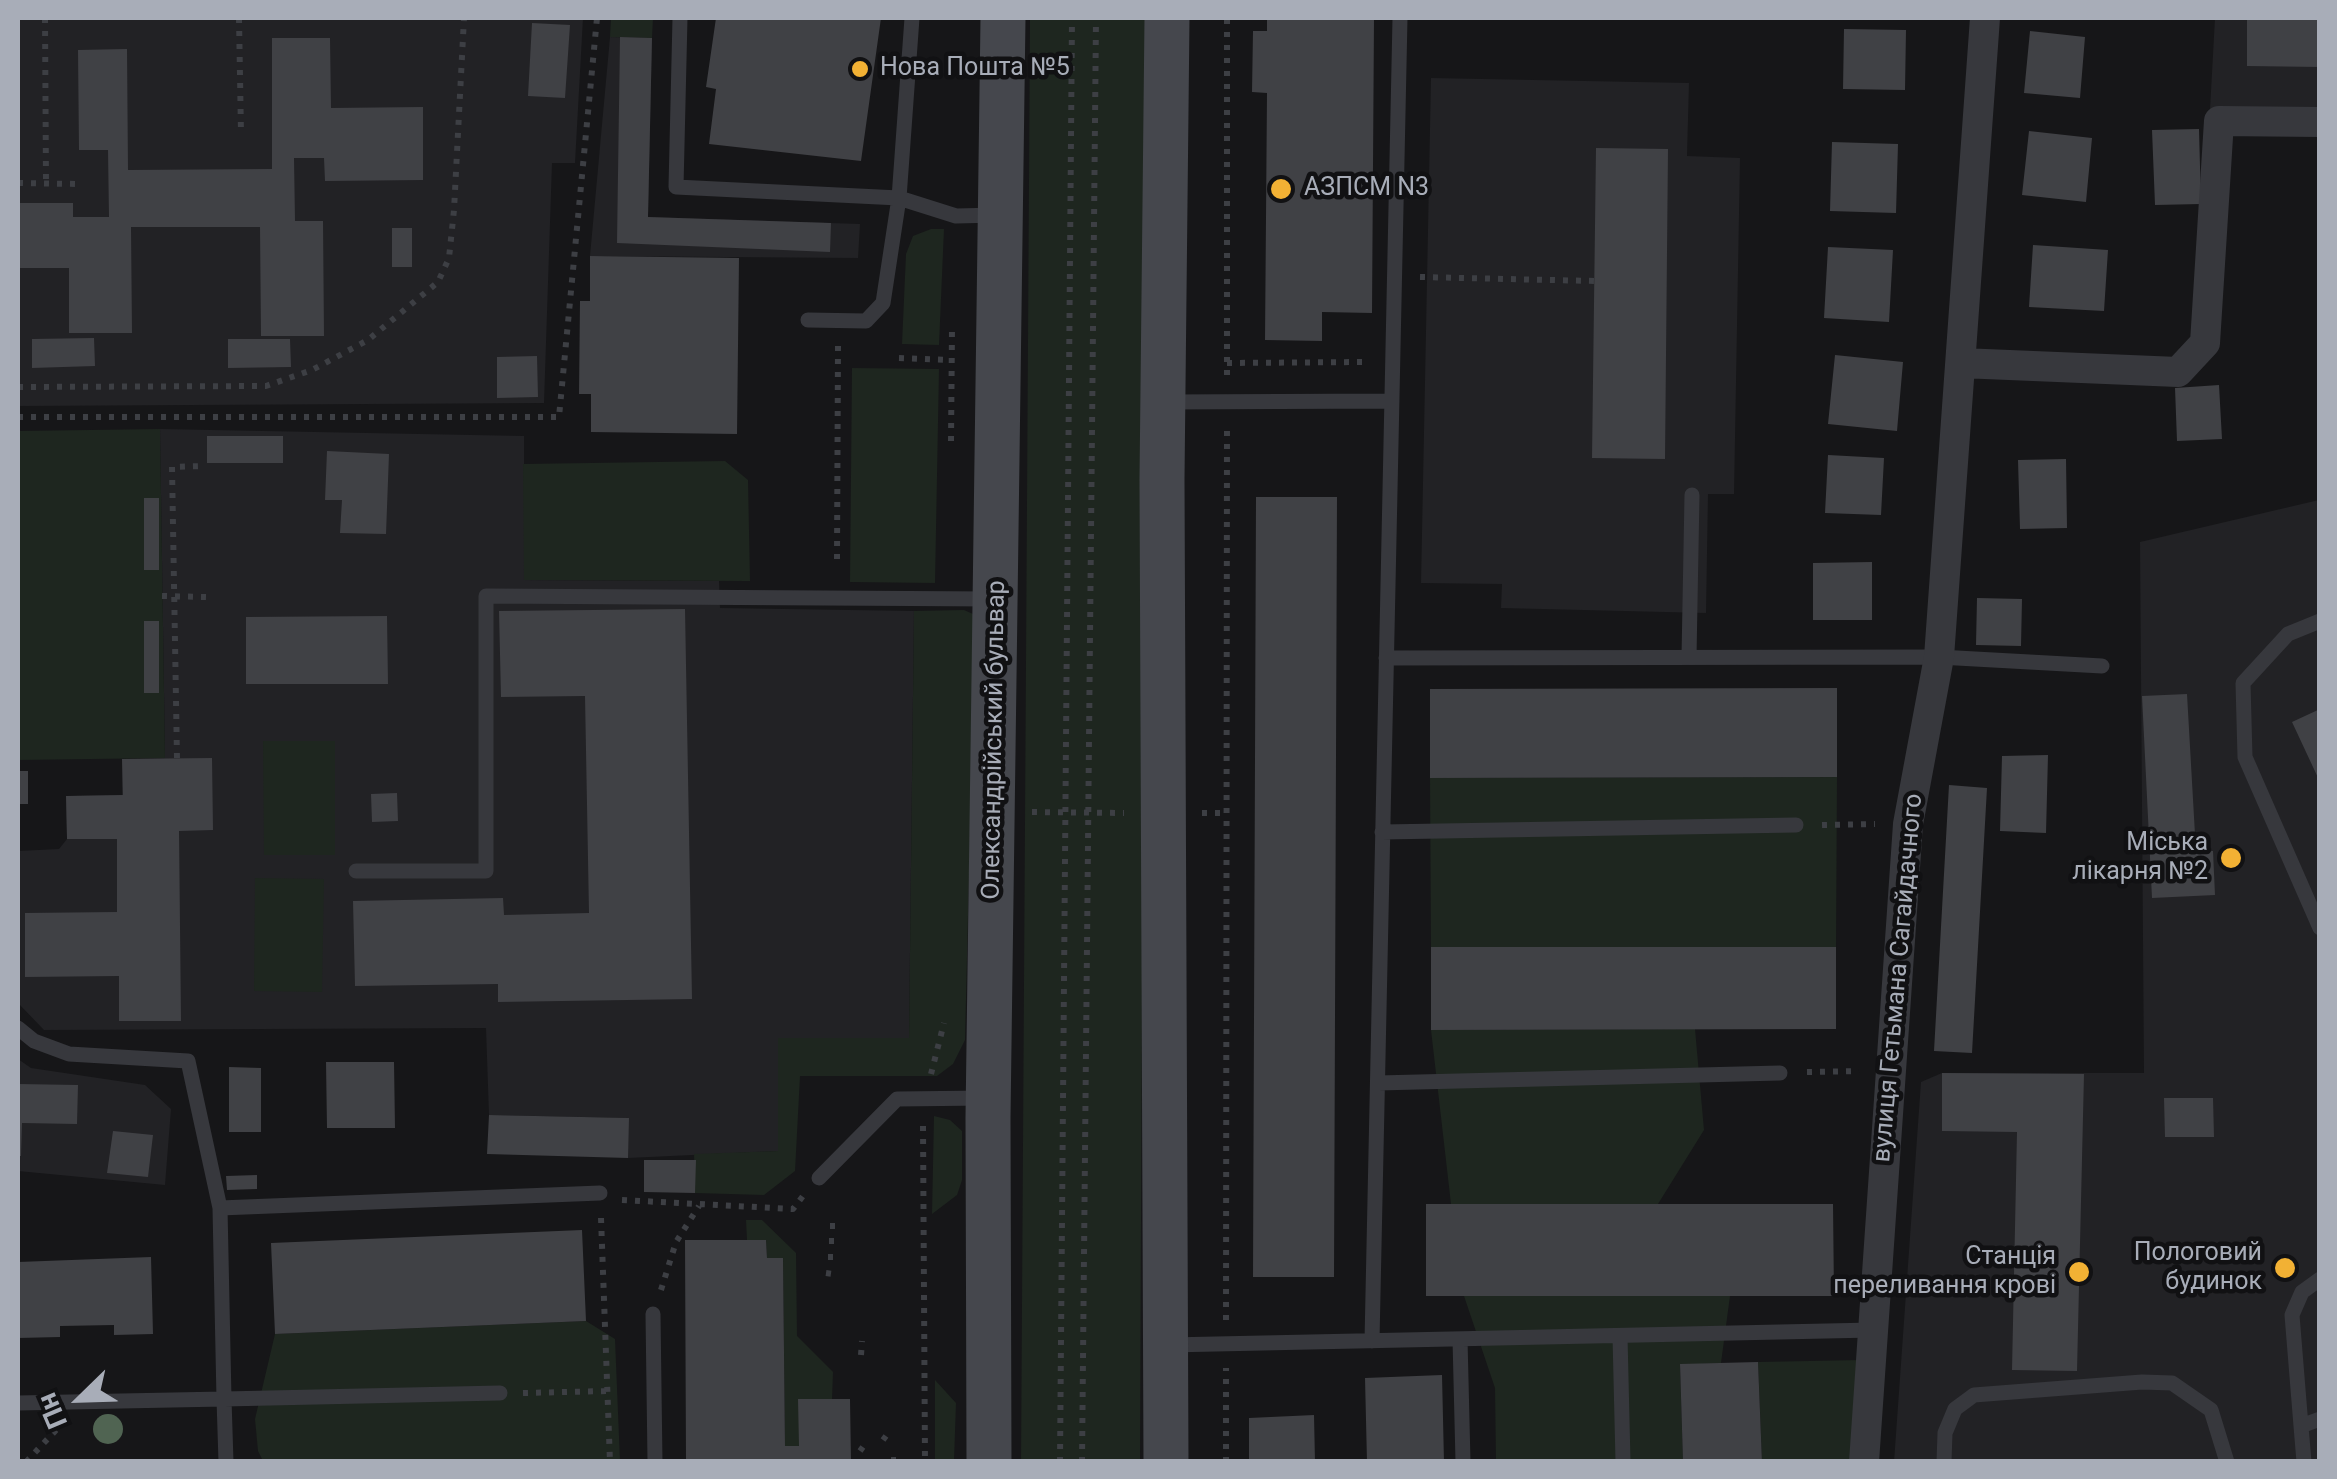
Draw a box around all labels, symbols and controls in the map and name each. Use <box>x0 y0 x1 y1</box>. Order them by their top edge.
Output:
place label: Нова Пошта №5 <box>880 54 1070 84</box>
marker: Нова Пошта №5 <box>849 58 871 80</box>
place label: АЗПСМ N3 <box>1304 174 1429 204</box>
marker: АЗПСМ N3 <box>1268 176 1294 202</box>
street label: Олександрійський бульвар <box>977 580 1013 900</box>
street label: вулиця Гетьмана Сагайдачного <box>1868 792 1930 1164</box>
place label: Міська лікарня №2 <box>2072 829 2208 888</box>
marker: Міська лікарня №2 <box>2218 845 2244 871</box>
place label: Пологовий будинок <box>2134 1239 2262 1298</box>
place label: Станція переливання крові <box>1833 1243 2056 1302</box>
marker: Пологовий будинок <box>2272 1255 2298 1281</box>
marker: Станція переливання крові <box>2066 1259 2092 1285</box>
north arrow <box>30 1349 130 1449</box>
text: Пн <box>30 1388 74 1434</box>

